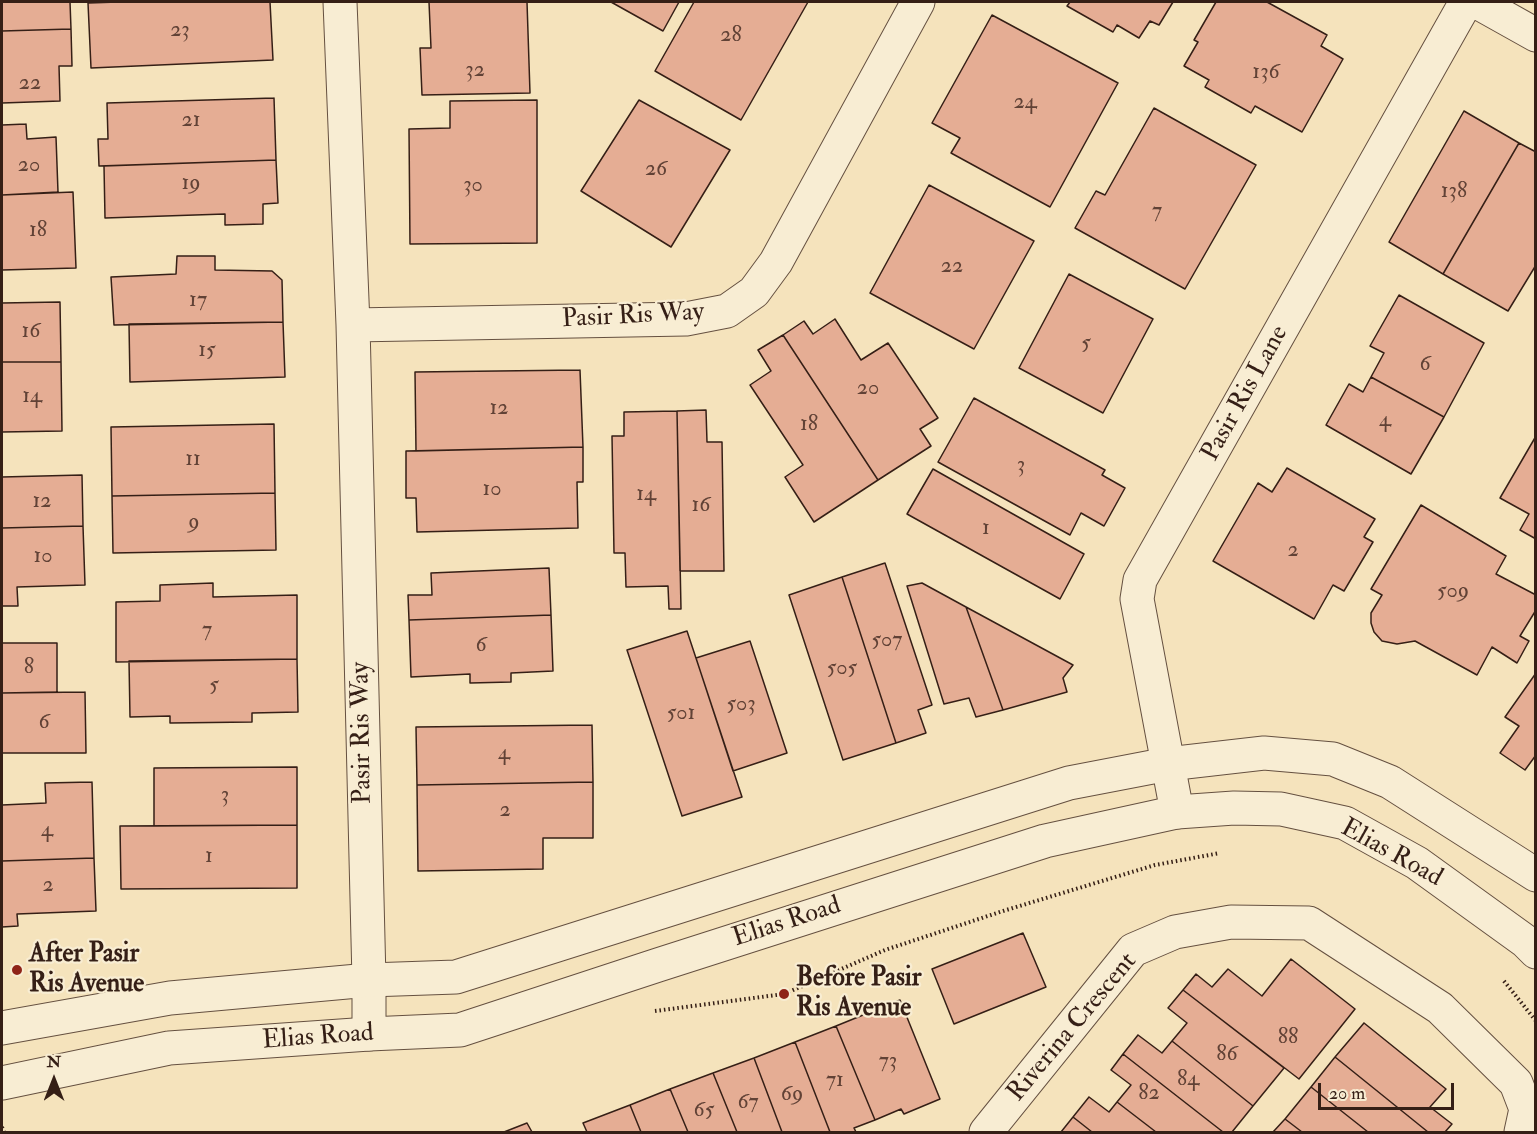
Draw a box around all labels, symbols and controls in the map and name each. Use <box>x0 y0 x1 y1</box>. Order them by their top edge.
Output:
house number: 23 <box>170 18 190 44</box>
house number: 28 <box>720 23 742 49</box>
house number: 32 <box>465 58 485 84</box>
house number: 136 <box>1252 60 1280 86</box>
house number: 22 <box>19 71 41 97</box>
house number: 24 <box>1013 90 1037 116</box>
house number: 21 <box>181 108 201 134</box>
house number: 20 <box>18 153 40 179</box>
house number: 26 <box>645 157 667 183</box>
house number: 19 <box>181 171 201 197</box>
house number: 30 <box>463 173 483 199</box>
house number: 138 <box>1441 179 1467 205</box>
house number: 7 <box>1152 199 1162 225</box>
house number: 18 <box>29 218 47 244</box>
house number: 22 <box>941 254 963 280</box>
house number: 17 <box>189 288 207 314</box>
street label: Pasir Ris Way <box>561 298 705 336</box>
house number: 16 <box>22 319 40 345</box>
street label: Pasir Ris Lane <box>1196 321 1296 467</box>
house number: 5 <box>1081 331 1091 357</box>
house number: 15 <box>198 338 216 364</box>
house number: 6 <box>1419 352 1431 378</box>
house number: 20 <box>857 376 879 402</box>
house number: 14 <box>22 384 42 410</box>
house number: 12 <box>489 396 509 422</box>
house number: 4 <box>1379 408 1391 434</box>
house number: 18 <box>800 412 818 438</box>
house number: 11 <box>185 447 201 473</box>
house number: 3 <box>1017 453 1025 479</box>
house number: 10 <box>482 477 502 503</box>
house number: 14 <box>636 482 656 508</box>
house number: 12 <box>32 489 52 515</box>
house number: 16 <box>692 493 710 519</box>
house number: 9 <box>188 510 200 536</box>
house number: 1 <box>982 516 990 542</box>
house number: 2 <box>1287 538 1299 564</box>
house number: 10 <box>33 544 53 570</box>
house number: 509 <box>1437 579 1469 605</box>
house number: 7 <box>202 618 212 644</box>
house number: 507 <box>872 628 902 654</box>
house number: 6 <box>475 633 487 659</box>
house number: 8 <box>24 655 34 681</box>
house number: 505 <box>827 656 857 682</box>
street label: Pasir Ris Way <box>346 662 380 804</box>
house number: 5 <box>209 673 219 699</box>
house number: 503 <box>726 692 756 718</box>
house number: 501 <box>667 701 695 727</box>
house number: 6 <box>38 710 50 736</box>
house number: 4 <box>498 741 510 767</box>
house number: 3 <box>221 783 229 809</box>
house number: 2 <box>499 798 511 824</box>
street label: Elias Road <box>1335 813 1447 895</box>
house number: 4 <box>41 818 53 844</box>
house number: 1 <box>205 844 213 870</box>
house number: 2 <box>42 873 54 899</box>
street label: Elias Road <box>729 891 845 955</box>
place label: After Pasir Ris Avenue <box>29 939 144 1000</box>
street label: Riverina Crescent <box>1002 947 1144 1109</box>
marker: After Pasir Ris Avenue <box>10 963 24 977</box>
place label: Before Pasir Ris Avenue <box>796 963 921 1024</box>
marker: Before Pasir Ris Avenue <box>777 987 791 1001</box>
street label: Elias Road <box>261 1019 375 1057</box>
house number: 88 <box>1278 1025 1298 1051</box>
house number: 86 <box>1216 1042 1238 1068</box>
house number: 73 <box>879 1049 897 1075</box>
north arrow <box>24 1050 84 1110</box>
text: N <box>47 1052 61 1072</box>
house number: 84 <box>1177 1067 1199 1093</box>
house number: 71 <box>826 1068 844 1094</box>
scale bar <box>1321 1071 1458 1109</box>
house number: 82 <box>1138 1081 1160 1107</box>
house number: 69 <box>781 1082 803 1108</box>
text: 20 m <box>1329 1082 1365 1105</box>
house number: 67 <box>737 1090 759 1116</box>
house number: 65 <box>694 1098 714 1124</box>

